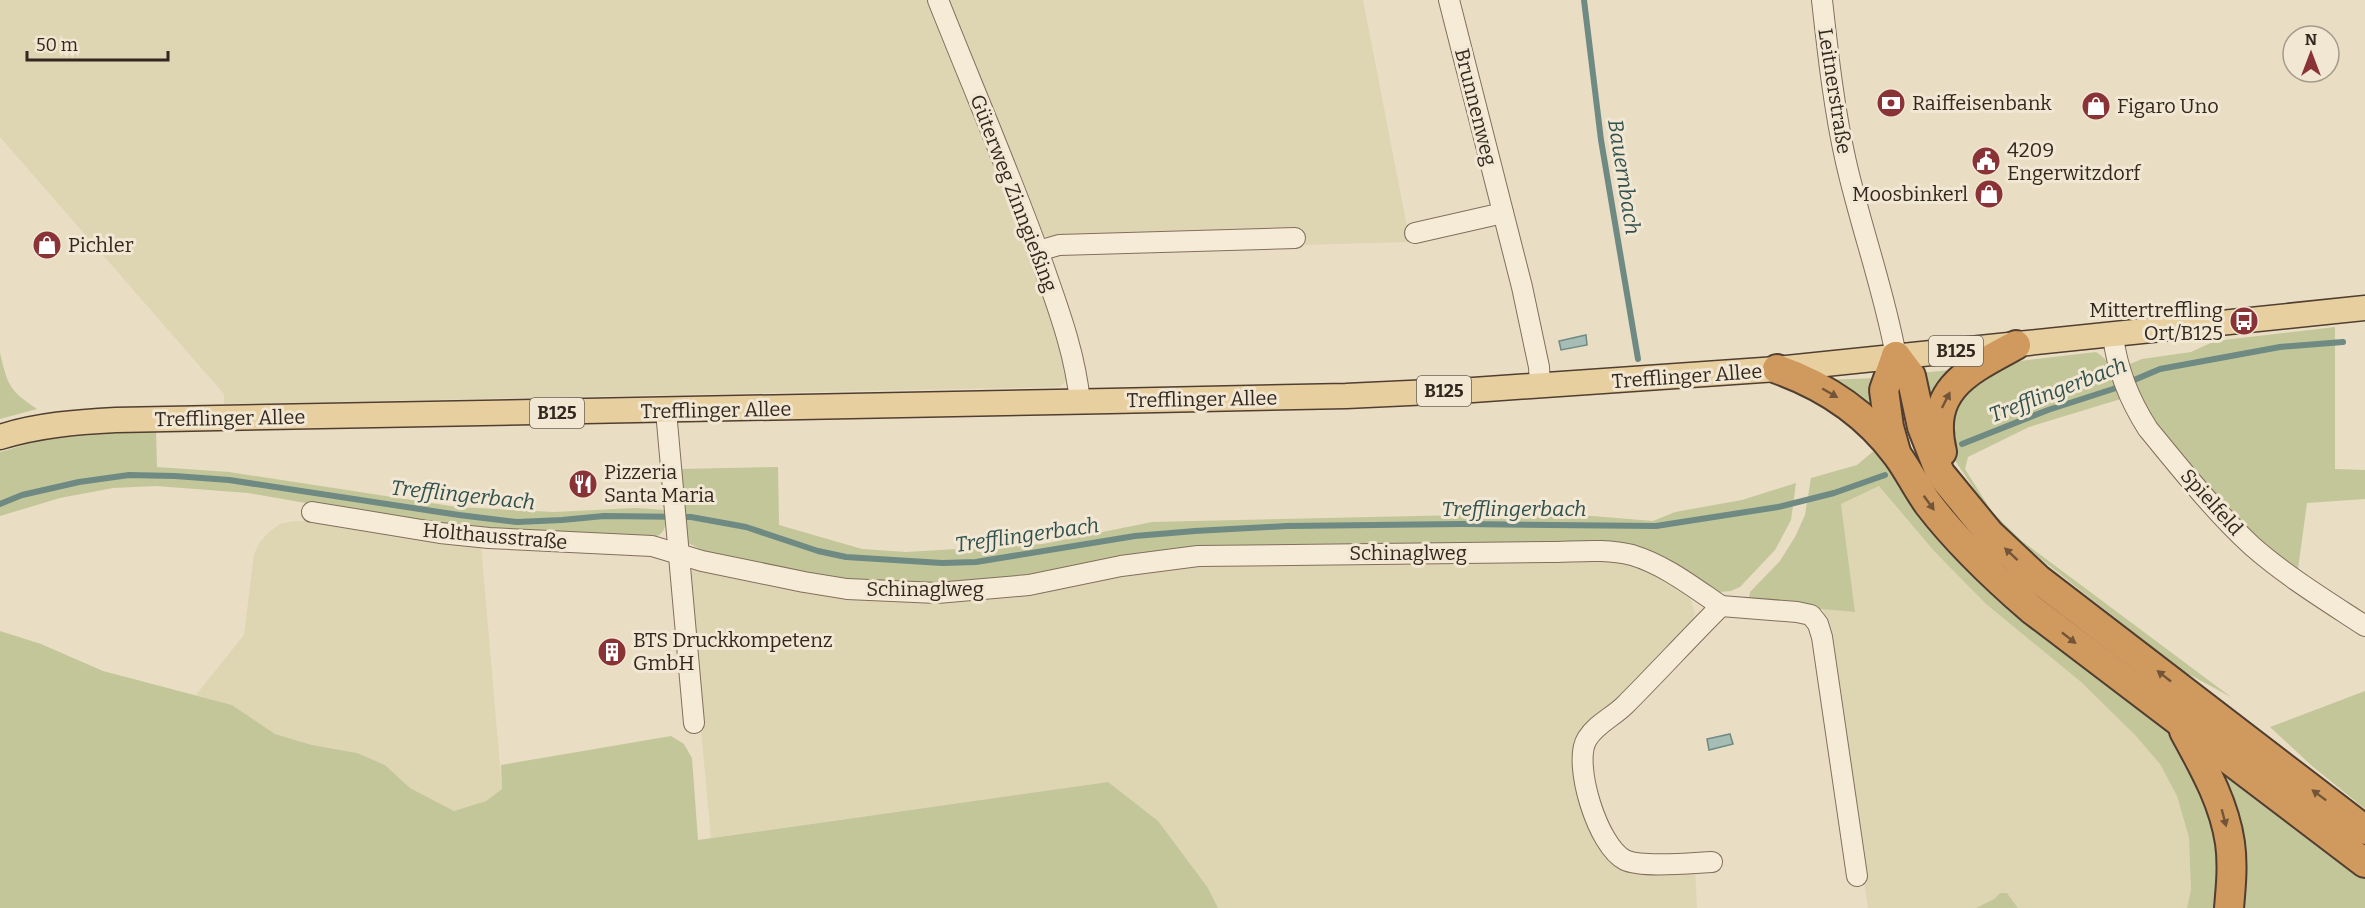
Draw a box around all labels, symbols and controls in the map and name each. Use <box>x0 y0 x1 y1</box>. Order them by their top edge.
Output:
scale bar <box>27 24 168 62</box>
north arrow <box>2281 24 2341 84</box>
street label: Leitnerstraße <box>1813 26 1857 156</box>
text: N <box>2305 30 2317 49</box>
text: 50 m <box>36 34 78 56</box>
street label: Brunnenweg <box>1450 46 1502 168</box>
bank icon: Raiffeisenbank <box>1875 87 1907 119</box>
shop icon: Figaro Uno <box>2080 90 2112 122</box>
street label: Güterweg Zinngießing <box>965 91 1063 295</box>
place label: Raiffeisenbank <box>1912 91 2052 115</box>
place label: Figaro Uno <box>2117 94 2219 118</box>
water label: Bauernbach <box>1602 117 1646 237</box>
place label: 4209 Engerwitzdorf <box>2007 138 2142 185</box>
public building icon: 4209 Engerwitzdorf <box>1970 145 2002 177</box>
shop icon: Moosbinkerl <box>1973 178 2005 210</box>
place label: Moosbinkerl <box>1852 182 1968 206</box>
shop icon: Pichler <box>31 229 63 261</box>
place label: Pichler <box>68 233 134 257</box>
place label: Mittertreffling Ort/B125 <box>2089 298 2223 345</box>
bus stop icon: Mittertreffling Ort/B125 <box>2228 305 2260 337</box>
road number: B125 <box>1929 336 1983 366</box>
water label: Trefflingerbach <box>1986 352 2130 428</box>
street label: Trefflinger Allee <box>1611 359 1763 393</box>
road number: B125 <box>1417 376 1471 406</box>
street label: Trefflinger Allee <box>1126 386 1278 412</box>
one-way arrow <box>1822 388 1839 398</box>
one-way arrow <box>1941 392 1950 409</box>
street label: Trefflinger Allee <box>640 397 792 423</box>
road number: B125 <box>530 398 584 428</box>
street label: Trefflinger Allee <box>154 405 306 431</box>
place label: Pizzeria Santa Maria <box>604 460 715 507</box>
street label: Spielfeld <box>2176 464 2248 540</box>
restaurant icon: Pizzeria Santa Maria <box>567 468 599 500</box>
water label: Trefflingerbach <box>390 474 536 516</box>
water label: Trefflingerbach <box>1442 496 1586 522</box>
one-way arrow <box>1922 496 1934 511</box>
water label: Trefflingerbach <box>953 512 1101 558</box>
street label: Holthausstraße <box>422 518 568 554</box>
street label: Schinaglweg <box>1349 541 1467 565</box>
one-way arrow <box>2004 547 2019 561</box>
street label: Schinaglweg <box>866 577 984 601</box>
place label: BTS Druckkompetenz GmbH <box>633 628 833 675</box>
one-way arrow <box>2061 631 2076 643</box>
building icon: BTS Druckkompetenz GmbH <box>596 636 628 668</box>
one-way arrow <box>2156 669 2172 682</box>
one-way arrow <box>2311 789 2326 801</box>
one-way arrow <box>2219 809 2229 827</box>

